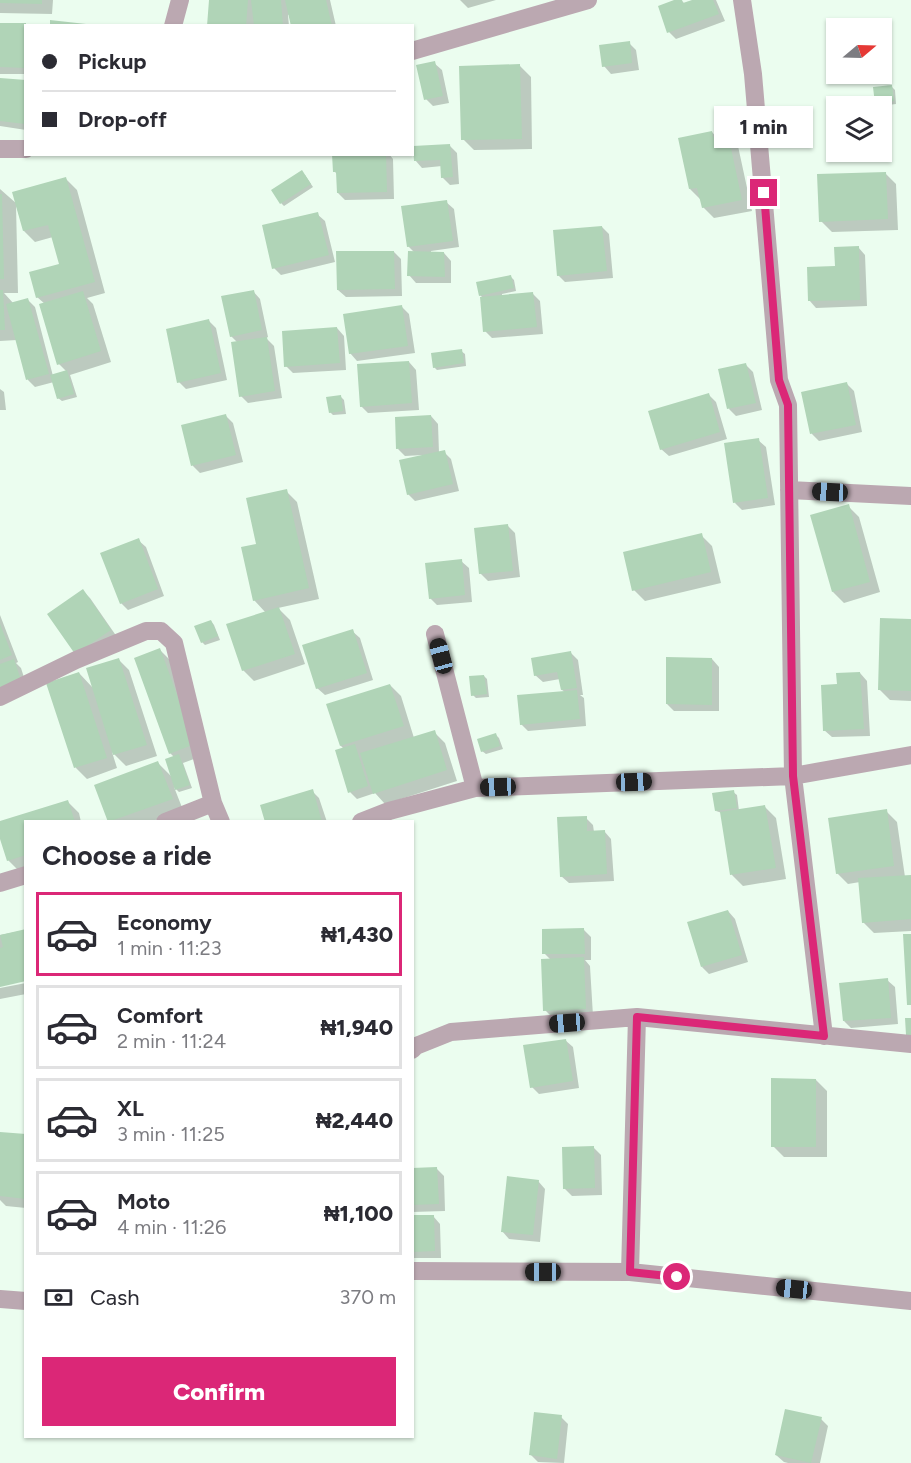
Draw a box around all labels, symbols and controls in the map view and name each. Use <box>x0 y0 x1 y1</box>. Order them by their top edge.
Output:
north arrow <box>826 18 892 84</box>
map controls <box>826 18 892 162</box>
text: Pickup <box>78 48 147 75</box>
button: layers <box>826 96 892 162</box>
text: Drop-off <box>78 106 167 133</box>
callout: 1 min <box>714 106 813 148</box>
text: 1 min <box>740 115 787 139</box>
route end <box>750 179 777 206</box>
car <box>812 482 848 502</box>
car <box>428 636 454 676</box>
car <box>616 772 652 792</box>
car <box>480 777 516 797</box>
text: Choose a ride <box>42 839 211 872</box>
icon: car <box>45 907 99 961</box>
text: Economy <box>117 909 212 936</box>
text: ₦1,430 <box>321 921 393 948</box>
text: 1 min · 11:23 <box>117 936 222 960</box>
icon: car <box>45 1000 99 1054</box>
text: Comfort <box>117 1002 203 1029</box>
car <box>548 1013 586 1033</box>
text: ₦1,940 <box>320 1014 393 1041</box>
text: 2 min · 11:24 <box>117 1029 226 1053</box>
icon: car <box>45 1093 99 1147</box>
text: XL <box>117 1095 144 1122</box>
text: ₦2,440 <box>316 1107 393 1134</box>
text: 3 min · 11:25 <box>117 1122 225 1146</box>
icon: car <box>45 1186 99 1240</box>
text: Moto <box>117 1188 170 1215</box>
text: ₦1,100 <box>324 1200 393 1227</box>
text: 4 min · 11:26 <box>117 1215 226 1239</box>
car <box>525 1263 561 1281</box>
route start <box>663 1263 690 1290</box>
car <box>775 1278 813 1300</box>
icon: cash <box>42 1281 75 1314</box>
text: Cash <box>90 1284 140 1311</box>
text: 370 m <box>340 1285 396 1309</box>
button: Confirm <box>42 1357 396 1426</box>

